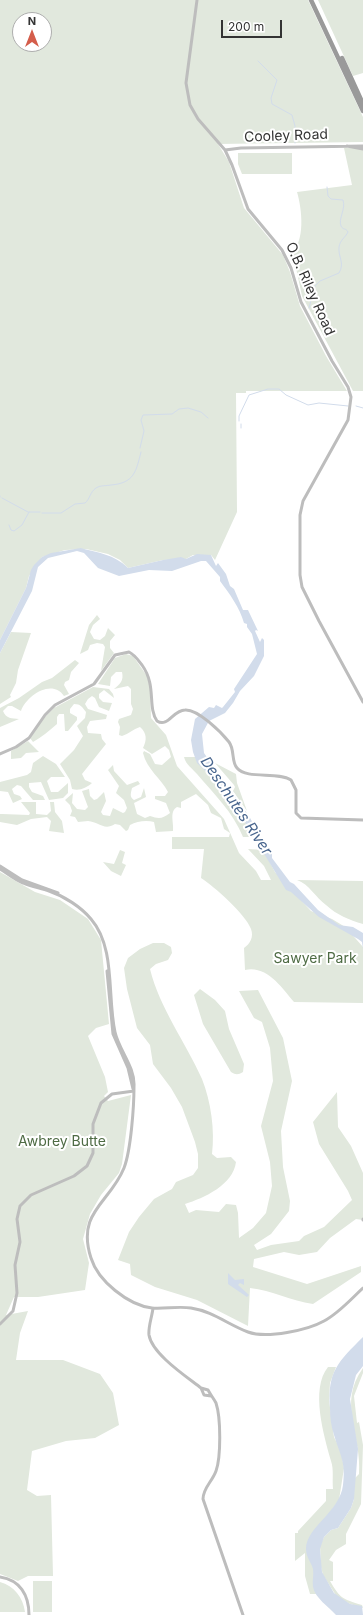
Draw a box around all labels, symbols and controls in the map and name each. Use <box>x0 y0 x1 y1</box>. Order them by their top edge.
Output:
north arrow <box>12 12 52 52</box>
scale bar <box>223 12 284 38</box>
text: N <box>28 14 36 28</box>
text: 200 m <box>228 19 264 34</box>
street label: Cooley Road <box>244 126 328 146</box>
street label: O.B. Riley Road <box>282 240 338 338</box>
water label: Deschutes River <box>196 753 276 859</box>
park label: Sawyer Park <box>273 951 357 967</box>
park label: Awbrey Butte <box>18 1134 106 1150</box>

